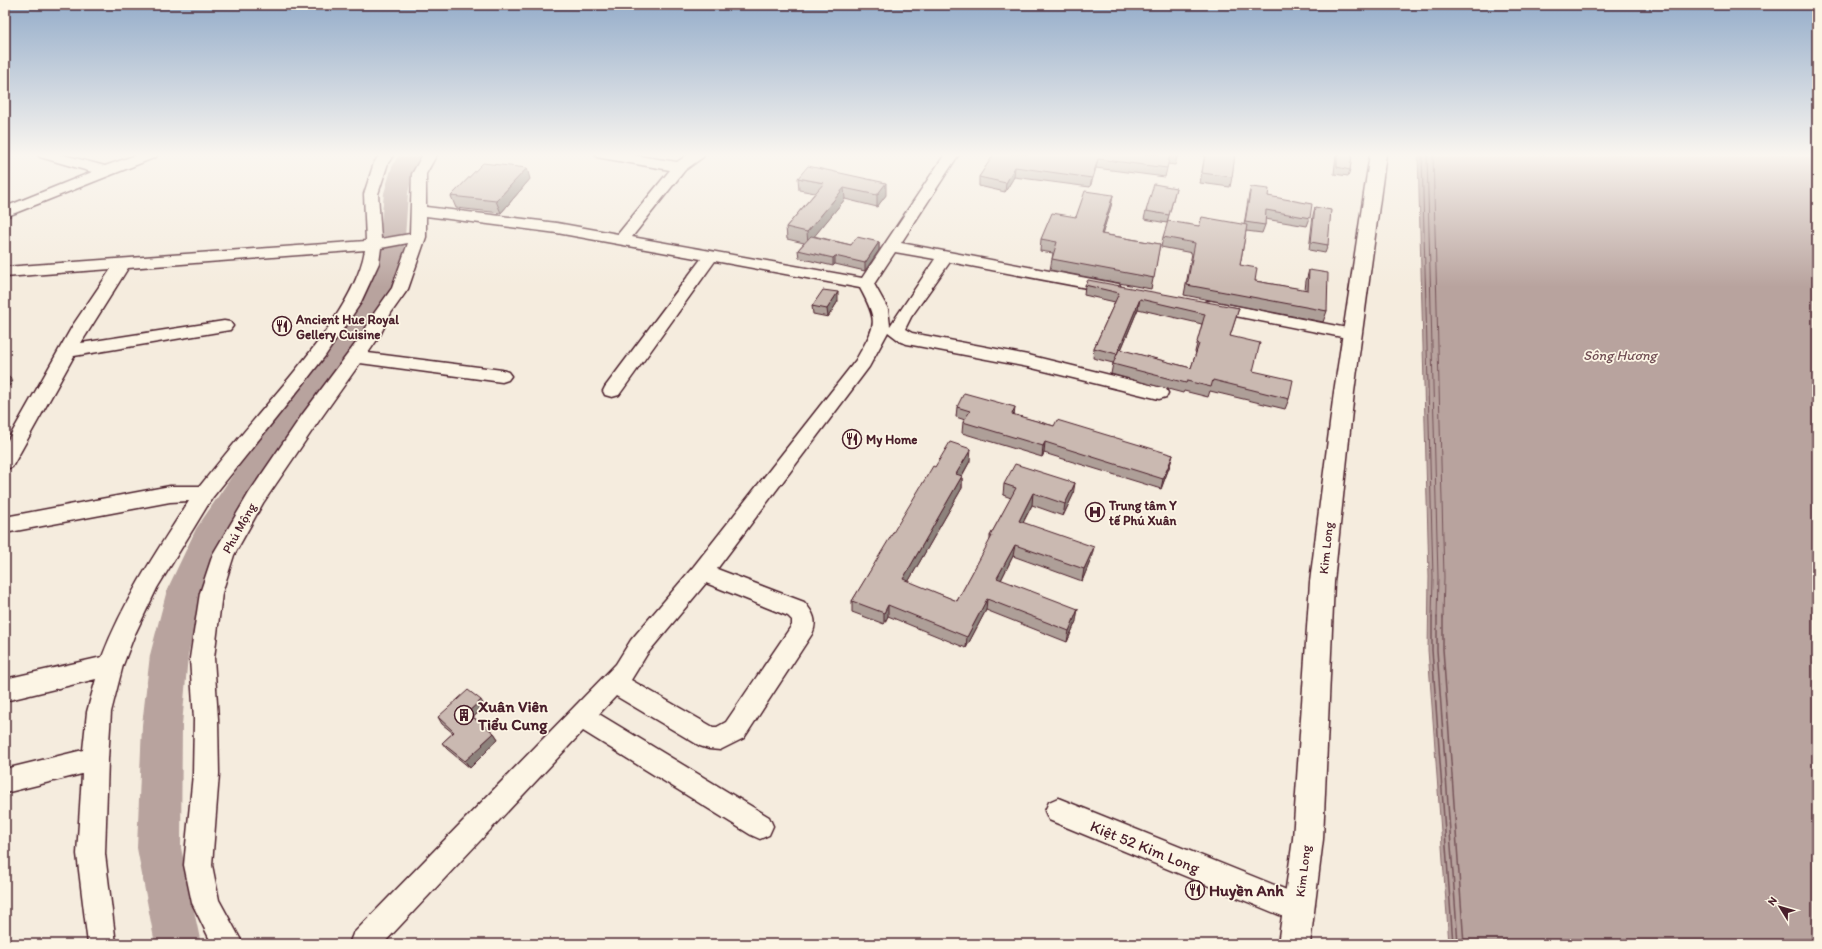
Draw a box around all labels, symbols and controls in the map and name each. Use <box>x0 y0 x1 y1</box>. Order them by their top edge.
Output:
place label: Ancient Hue Royal Gellery Cuisine <box>295 312 399 343</box>
restaurant icon: Ancient Hue Royal Gellery Cuisine <box>271 315 293 337</box>
water label: Sông Hương <box>1583 347 1659 364</box>
restaurant icon: My Home <box>841 428 863 450</box>
place label: My Home <box>866 432 918 448</box>
place label: Trung tâm Y tế Phú Xuân <box>1108 498 1177 528</box>
street label: Phú Mộng <box>219 500 259 556</box>
hospital icon: Trung tâm Y tế Phú Xuân <box>1084 501 1106 523</box>
street label: Kim Long <box>1316 521 1336 575</box>
place label: Xuân Viên Tiểu Cung <box>477 697 548 735</box>
building icon: Xuân Viên Tiểu Cung <box>453 704 475 726</box>
street label: Kiệt 52 Kim Long <box>1088 816 1203 878</box>
street label: Kim Long <box>1292 844 1314 898</box>
restaurant icon: Huyền Anh <box>1184 879 1206 901</box>
place label: Huyền Anh <box>1209 881 1284 901</box>
north arrow <box>1760 887 1800 927</box>
text: N <box>1765 894 1780 908</box>

